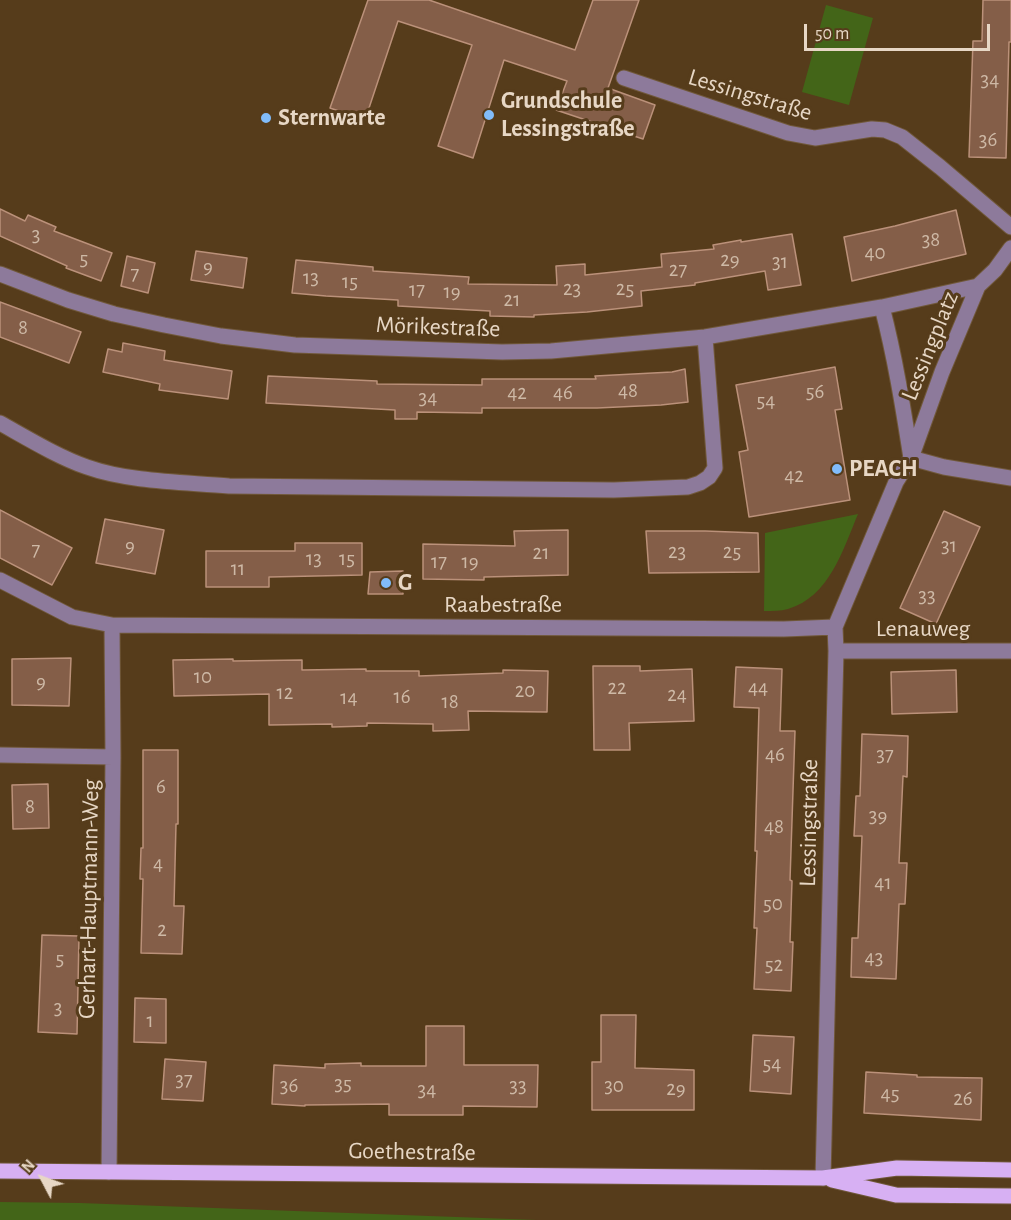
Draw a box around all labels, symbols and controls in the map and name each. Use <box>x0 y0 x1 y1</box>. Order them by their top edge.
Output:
scale bar <box>807 12 993 50</box>
text: 50 m <box>815 25 849 43</box>
street label: Lessingstraße <box>685 63 815 127</box>
house number: 34 <box>981 67 999 93</box>
place label: Grundschule Lessingstraße <box>501 87 635 143</box>
place label: Sternwarte <box>278 104 385 132</box>
marker: Grundschule Lessingstraße <box>482 108 496 122</box>
marker: Sternwarte <box>259 111 273 125</box>
house number: 36 <box>979 127 997 153</box>
house number: 3 <box>32 222 40 248</box>
house number: 38 <box>922 227 940 253</box>
house number: 40 <box>864 240 886 266</box>
house number: 5 <box>80 246 88 272</box>
house number: 29 <box>720 247 740 273</box>
house number: 31 <box>772 249 788 275</box>
house number: 9 <box>203 254 213 280</box>
house number: 27 <box>669 257 687 283</box>
house number: 7 <box>131 261 139 287</box>
house number: 13 <box>303 265 319 291</box>
house number: 15 <box>342 269 358 295</box>
house number: 23 <box>563 276 581 302</box>
house number: 25 <box>616 276 634 302</box>
house number: 17 <box>409 277 425 303</box>
house number: 19 <box>443 279 461 305</box>
house number: 21 <box>504 287 520 313</box>
street label: Lessingplatz <box>895 287 965 405</box>
street label: Mörikestraße <box>375 310 501 344</box>
house number: 8 <box>18 315 28 341</box>
house number: 48 <box>618 378 638 404</box>
house number: 56 <box>806 379 824 405</box>
house number: 42 <box>507 380 527 406</box>
house number: 46 <box>553 380 573 406</box>
house number: 34 <box>419 385 437 411</box>
house number: 54 <box>757 388 775 414</box>
place label: PEACH <box>849 455 918 483</box>
marker: PEACH <box>830 462 844 476</box>
house number: 42 <box>784 463 804 489</box>
house number: 9 <box>125 533 135 559</box>
house number: 31 <box>941 533 957 559</box>
house number: 7 <box>32 537 40 563</box>
house number: 23 <box>668 539 686 565</box>
house number: 25 <box>723 539 741 565</box>
house number: 21 <box>533 540 549 566</box>
house number: 13 <box>306 546 322 572</box>
house number: 15 <box>339 546 355 572</box>
house number: 17 <box>431 549 447 575</box>
house number: 19 <box>461 549 479 575</box>
house number: 11 <box>231 556 245 582</box>
place label: G <box>398 569 412 597</box>
marker: G <box>379 576 393 590</box>
house number: 33 <box>918 583 936 609</box>
street label: Raabestraße <box>444 591 562 619</box>
street label: Lenauweg <box>876 615 970 643</box>
house number: 10 <box>194 664 212 690</box>
house number: 9 <box>36 669 46 695</box>
house number: 22 <box>607 675 627 701</box>
house number: 44 <box>748 675 768 701</box>
house number: 20 <box>515 678 535 704</box>
house number: 12 <box>277 680 293 706</box>
house number: 24 <box>667 682 687 708</box>
house number: 16 <box>393 684 411 710</box>
house number: 14 <box>340 685 358 711</box>
house number: 18 <box>441 689 459 715</box>
house number: 46 <box>765 742 785 768</box>
house number: 37 <box>876 742 894 768</box>
street label: Lessingstraße <box>793 759 825 887</box>
house number: 6 <box>156 774 166 800</box>
street label: Gerhart-Hauptmann-Weg <box>73 779 105 1019</box>
house number: 8 <box>25 794 35 820</box>
house number: 39 <box>869 803 887 829</box>
house number: 48 <box>764 814 784 840</box>
house number: 4 <box>153 851 163 877</box>
house number: 41 <box>874 870 892 896</box>
house number: 50 <box>763 891 783 917</box>
house number: 2 <box>157 917 167 943</box>
house number: 43 <box>865 945 883 971</box>
house number: 5 <box>56 946 64 972</box>
house number: 52 <box>765 952 783 978</box>
house number: 3 <box>54 995 62 1021</box>
house number: 1 <box>146 1008 154 1034</box>
house number: 54 <box>763 1051 781 1077</box>
house number: 37 <box>175 1067 193 1093</box>
house number: 35 <box>334 1071 352 1097</box>
house number: 36 <box>280 1073 298 1099</box>
house number: 33 <box>509 1073 527 1099</box>
house number: 30 <box>604 1073 624 1099</box>
house number: 29 <box>666 1076 686 1102</box>
house number: 34 <box>418 1077 436 1103</box>
house number: 45 <box>881 1081 899 1107</box>
house number: 26 <box>953 1086 973 1112</box>
street label: Goethestraße <box>348 1136 476 1168</box>
north arrow <box>12 1148 72 1208</box>
text: N <box>19 1157 38 1176</box>

